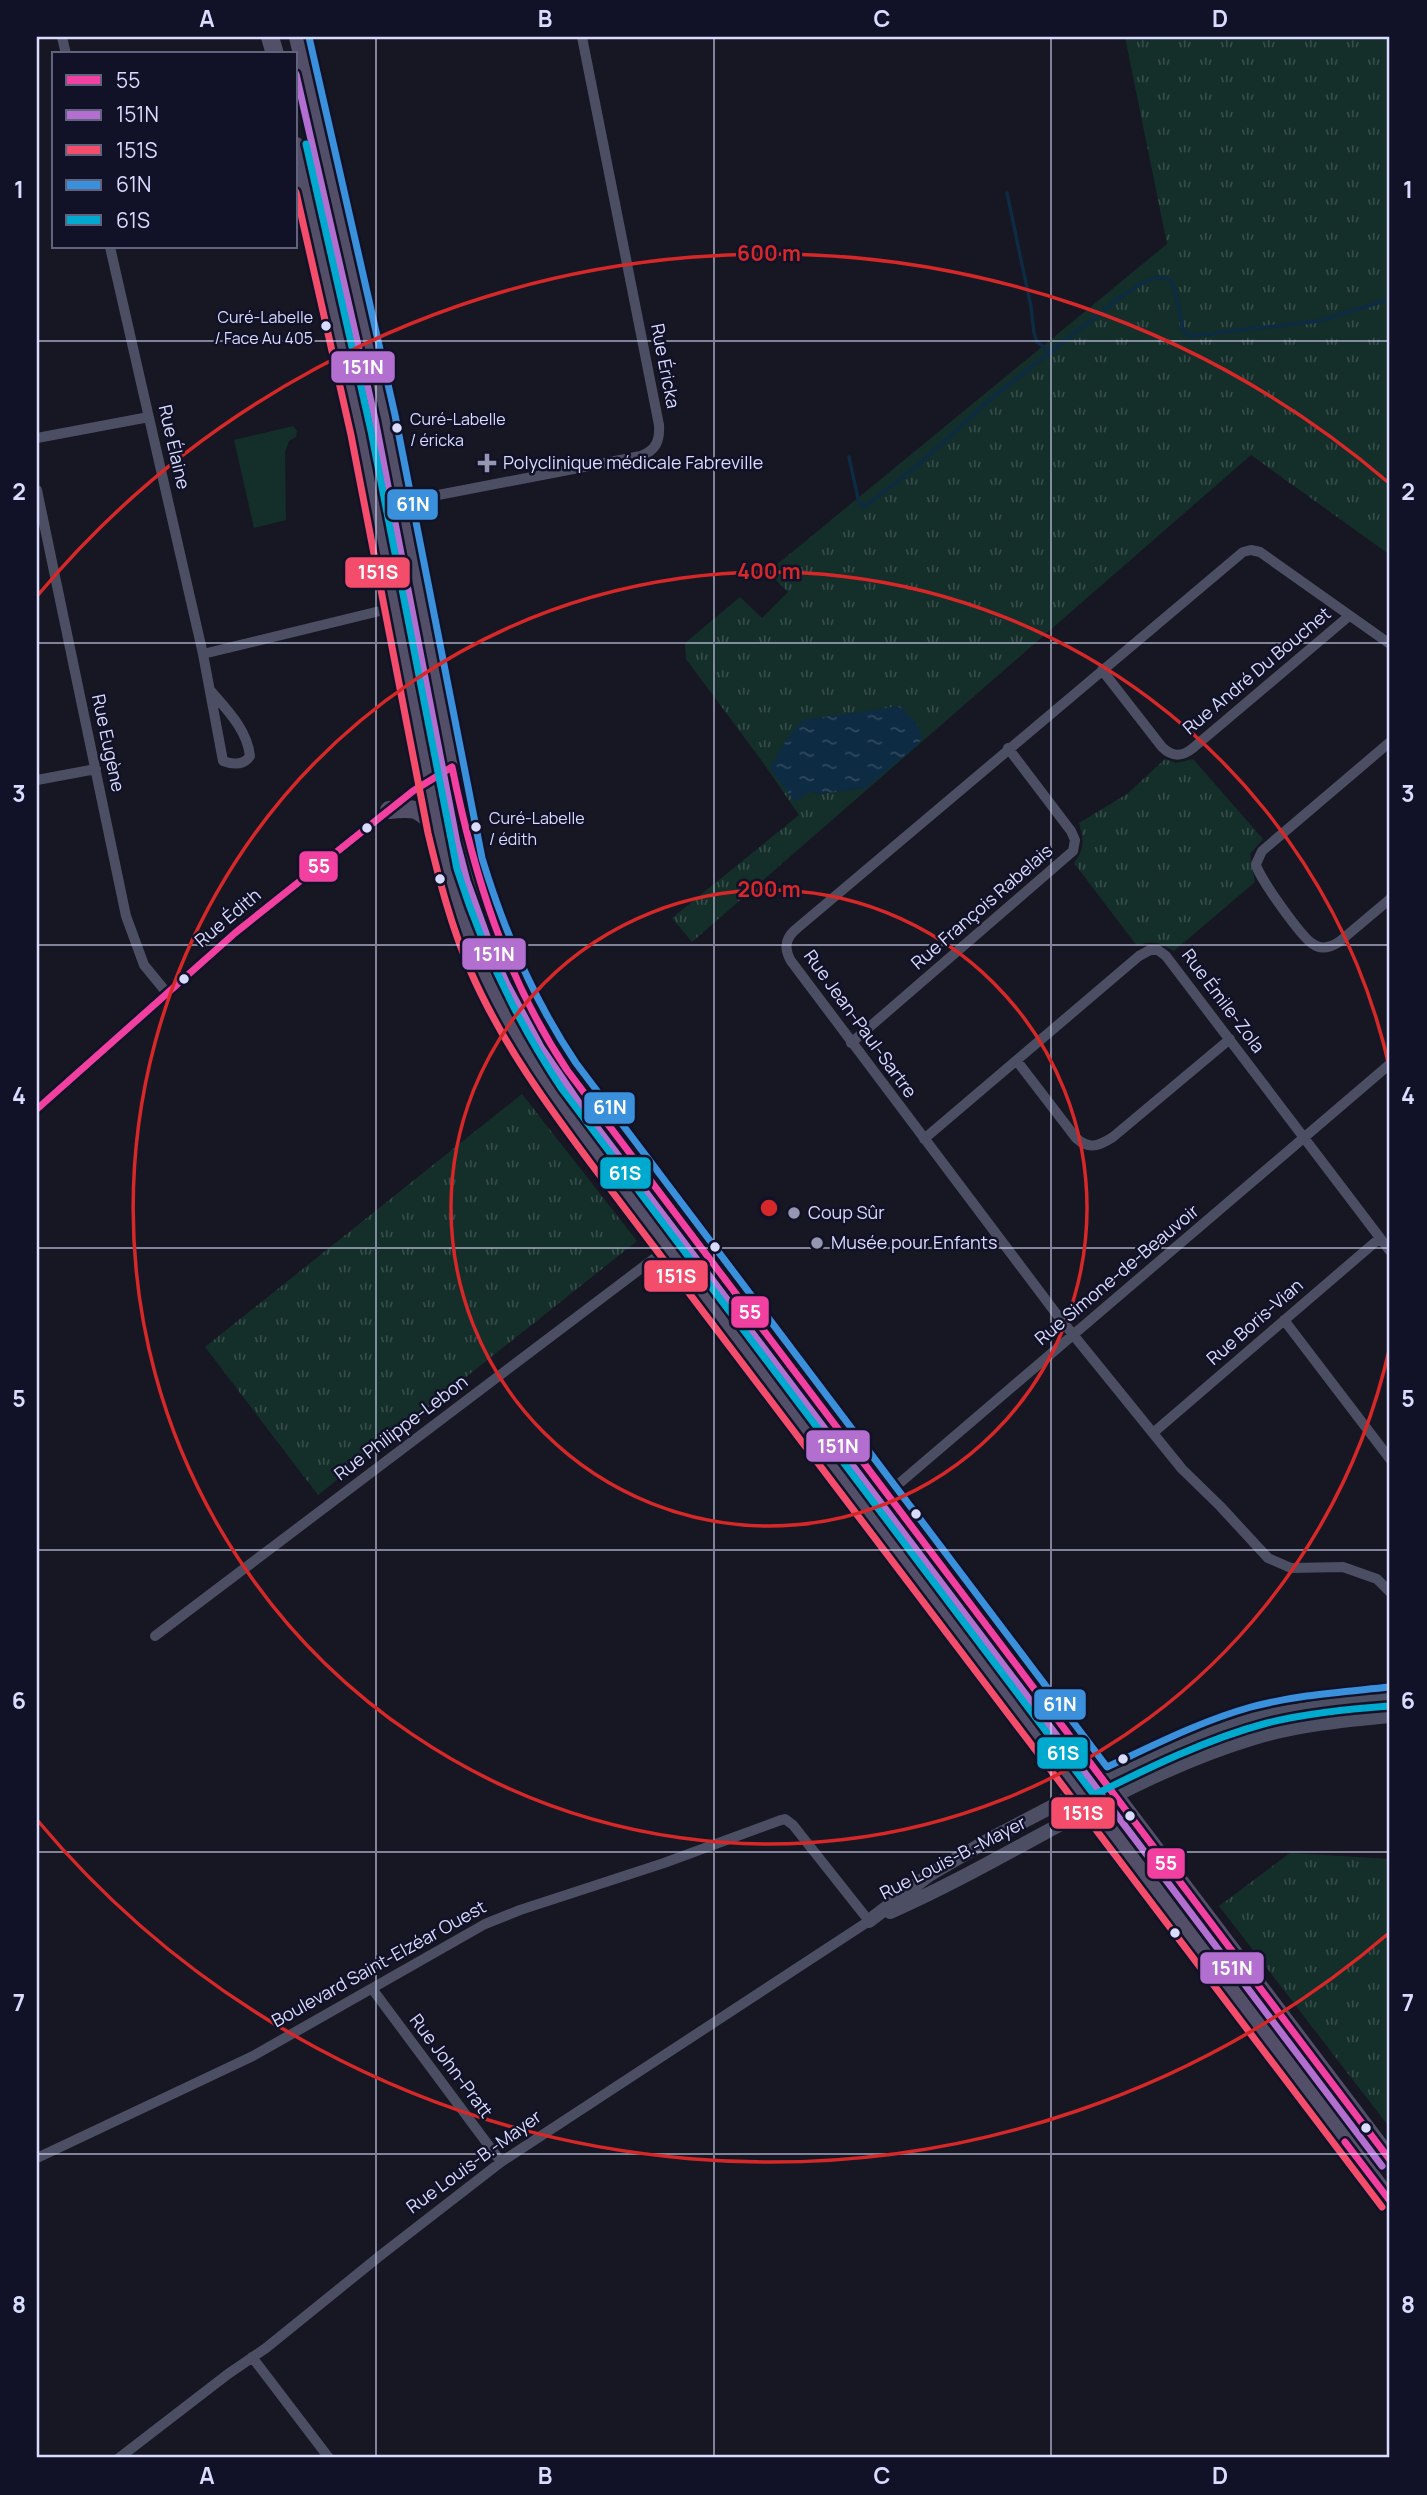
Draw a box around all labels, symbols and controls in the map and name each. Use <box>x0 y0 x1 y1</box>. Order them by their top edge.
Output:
text: A <box>199 2 215 34</box>
text: B <box>538 2 552 34</box>
text: C <box>874 2 891 34</box>
text: D <box>1212 2 1228 34</box>
legend <box>52 52 298 248</box>
text: 55 <box>116 66 140 94</box>
text: 151N <box>116 100 159 128</box>
text: 151S <box>116 136 158 164</box>
text: 61N <box>116 170 151 198</box>
text: 1 <box>14 173 24 205</box>
text: 1 <box>1403 173 1413 205</box>
text: 61S <box>116 206 150 234</box>
text: 600 m <box>737 239 801 267</box>
place label: Curé-Labelle / Face Au 405 <box>215 306 313 349</box>
marker: Curé-Labelle / Face Au 405 <box>319 319 333 333</box>
street label: Rue Éricka <box>646 321 686 410</box>
line badge: 151N <box>330 350 396 384</box>
text: 151N <box>342 354 384 380</box>
street label: Rue Élaine <box>154 402 196 491</box>
place label: Curé-Labelle / éricka <box>410 408 506 451</box>
marker: Curé-Labelle / éricka <box>390 421 404 435</box>
place label: Polyclinique médicale Fabreville <box>503 450 763 474</box>
marker: Polyclinique médicale Fabreville <box>477 453 497 473</box>
text: 2 <box>12 475 26 507</box>
text: 2 <box>1401 475 1415 507</box>
line badge: 61N <box>386 488 439 521</box>
text: 61N <box>396 491 430 517</box>
line badge: 151S <box>344 556 411 589</box>
text: 400 m <box>737 557 801 585</box>
text: 151S <box>358 559 398 585</box>
street label: Rue André Du Bouchet <box>1177 601 1336 739</box>
street label: Rue Eugène <box>87 692 131 794</box>
text: 3 <box>12 777 26 809</box>
text: 3 <box>1401 777 1415 809</box>
place label: Curé-Labelle / édith <box>489 807 585 850</box>
marker: Curé-Labelle / édith <box>469 820 483 834</box>
unlabelled marker <box>360 821 374 835</box>
street label: Rue François Rabelais <box>906 838 1057 974</box>
line badge: 55 <box>298 850 339 883</box>
text: 55 <box>308 853 330 879</box>
unlabelled marker <box>433 872 447 886</box>
text: 200 m <box>737 875 801 903</box>
street label: Rue Édith <box>189 883 265 952</box>
line badge: 151N <box>461 937 527 971</box>
text: 151N <box>473 941 515 967</box>
street label: Rue Émile-Zola <box>1177 944 1271 1057</box>
street label: Rue Jean-Paul-Sartre <box>799 945 923 1102</box>
unlabelled marker <box>177 972 191 986</box>
text: 4 <box>12 1079 26 1111</box>
text: 4 <box>1401 1079 1415 1111</box>
line badge: 61N <box>583 1091 636 1125</box>
text: 61N <box>593 1094 627 1120</box>
line badge: 61S <box>599 1156 652 1190</box>
text: 61S <box>609 1160 641 1186</box>
centre of rings <box>757 1196 781 1220</box>
street label: Rue Simone-de-Beauvoir <box>1029 1198 1204 1350</box>
place label: Coup Sûr <box>808 1200 885 1224</box>
marker: Coup Sûr <box>786 1205 802 1221</box>
place label: Musée pour Enfants <box>831 1230 997 1254</box>
marker: Musée pour Enfants <box>809 1235 825 1251</box>
unlabelled marker <box>708 1240 722 1254</box>
line badge: 151S <box>643 1259 709 1293</box>
text: 151S <box>656 1263 696 1289</box>
street label: Rue Boris-Vian <box>1201 1273 1308 1370</box>
line badge: 55 <box>730 1295 770 1329</box>
text: 55 <box>739 1299 761 1325</box>
street label: Rue Philippe-Lebon <box>329 1369 472 1485</box>
text: 5 <box>12 1382 26 1414</box>
text: 5 <box>1401 1382 1415 1414</box>
line badge: 151N <box>805 1429 871 1463</box>
text: 151N <box>817 1433 859 1459</box>
unlabelled marker <box>909 1507 923 1521</box>
text: 6 <box>12 1684 26 1716</box>
text: 6 <box>1401 1684 1415 1716</box>
line badge: 61N <box>1033 1688 1087 1721</box>
text: 61N <box>1043 1691 1077 1717</box>
line badge: 61S <box>1036 1736 1089 1770</box>
text: 61S <box>1047 1740 1079 1766</box>
unlabelled marker <box>1116 1752 1130 1766</box>
line badge: 151S <box>1050 1796 1116 1830</box>
text: 151S <box>1063 1800 1103 1826</box>
unlabelled marker <box>1123 1809 1137 1823</box>
street label: Rue Louis-B.-Mayer <box>875 1810 1030 1904</box>
line badge: 55 <box>1146 1847 1186 1880</box>
text: 55 <box>1155 1850 1177 1876</box>
street label: Boulevard Saint-Elzéar Ouest <box>267 1894 490 2032</box>
unlabelled marker <box>1168 1926 1182 1940</box>
line badge: 151N <box>1199 1951 1265 1985</box>
text: 151N <box>1211 1955 1253 1981</box>
text: 7 <box>13 1986 25 2018</box>
text: 7 <box>1402 1986 1414 2018</box>
street label: Rue John-Pratt <box>405 2008 499 2122</box>
street label: Rue Louis-B.-Mayer <box>401 2104 546 2218</box>
unlabelled marker <box>1359 2121 1373 2135</box>
text: 8 <box>12 2288 26 2320</box>
text: 8 <box>1401 2288 1415 2320</box>
text: A <box>199 2459 215 2491</box>
text: B <box>538 2459 552 2491</box>
text: C <box>874 2459 891 2491</box>
text: D <box>1212 2459 1228 2491</box>

